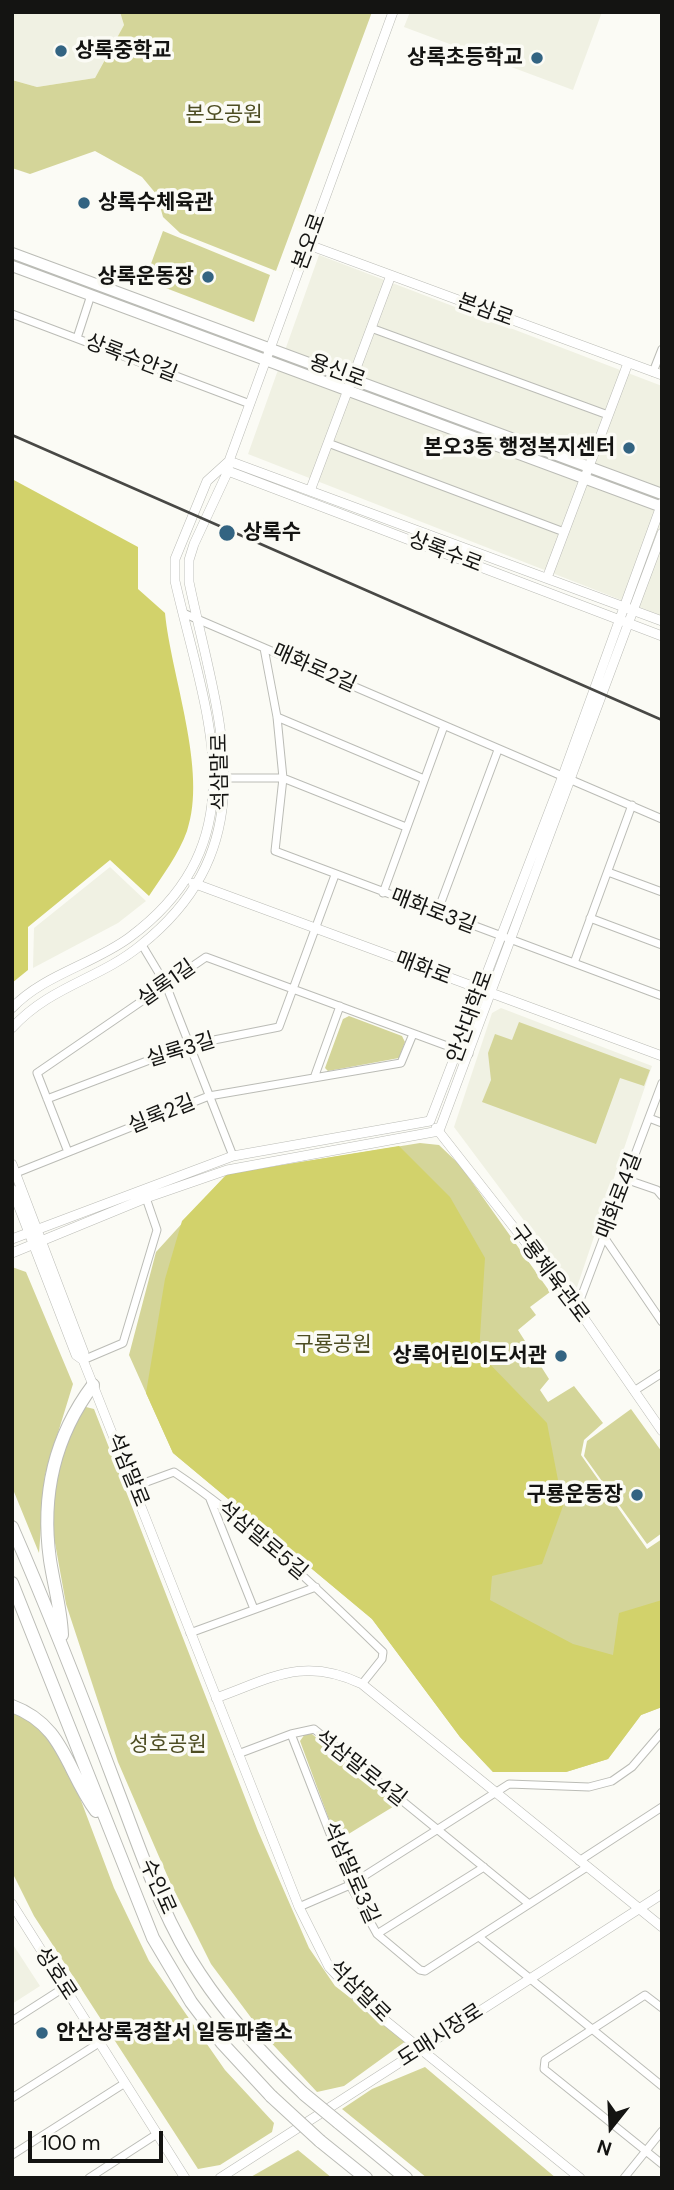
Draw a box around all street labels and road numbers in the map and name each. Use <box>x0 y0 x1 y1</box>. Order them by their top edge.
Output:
street label: 본오로 <box>288 210 332 274</box>
street label: 본삼로 <box>453 289 517 333</box>
street label: 상록수안길 <box>81 330 181 388</box>
street label: 용신로 <box>305 350 369 394</box>
street label: 상록수로 <box>404 527 486 579</box>
street label: 매화로2길 <box>268 639 360 699</box>
street label: 석삼말로 <box>208 733 234 811</box>
street label: 매화로3길 <box>387 884 479 940</box>
street label: 매화로 <box>391 947 455 991</box>
street label: 실록1길 <box>133 955 201 1013</box>
street label: 안산대학로 <box>443 967 499 1067</box>
street label: 실록3길 <box>144 1029 218 1073</box>
street label: 실록2길 <box>125 1090 199 1140</box>
street label: 매화로4길 <box>592 1149 648 1243</box>
street label: 구룡체육관로 <box>504 1220 594 1328</box>
street label: 석삼말로 <box>101 1429 153 1511</box>
street label: 석삼말로5길 <box>212 1496 312 1586</box>
street label: 석삼말로4길 <box>309 1725 411 1813</box>
street label: 석삼말로3길 <box>316 1818 384 1928</box>
street label: 수인로 <box>134 1855 180 1919</box>
street label: 성호로 <box>29 1943 81 2005</box>
street label: 석삼말로 <box>323 1956 395 2028</box>
street label: 도매시장로 <box>394 1999 488 2073</box>

